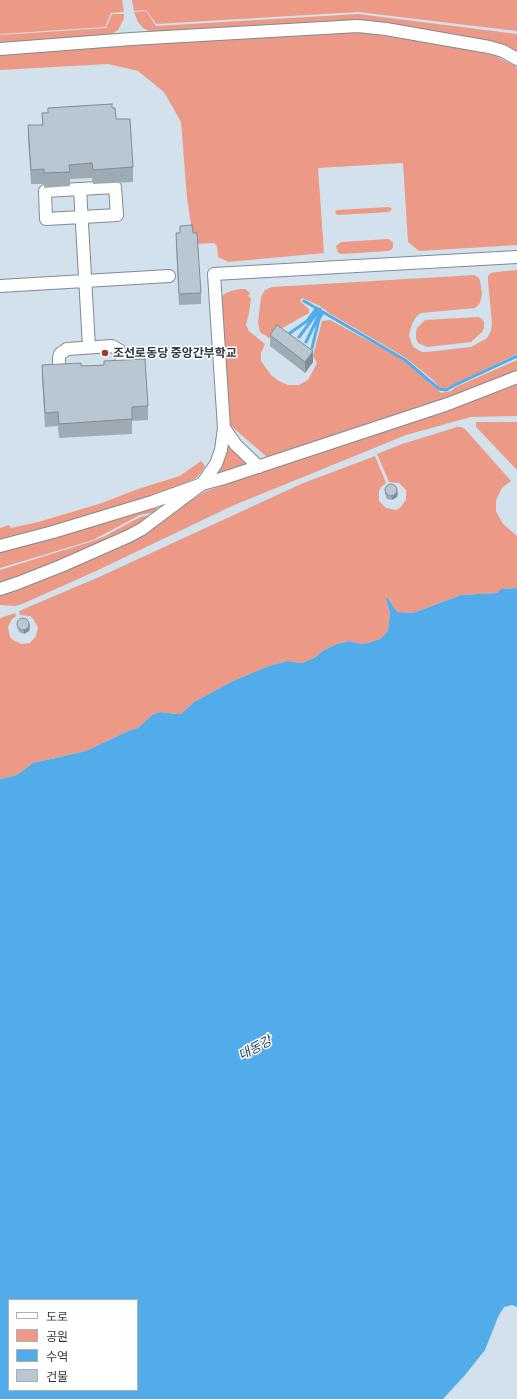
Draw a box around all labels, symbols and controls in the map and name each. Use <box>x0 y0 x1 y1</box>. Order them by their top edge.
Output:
place label: 조선로동당 중앙간부학교 <box>113 346 237 360</box>
marker: 조선로동당 중앙간부학교 <box>100 348 110 358</box>
water label: 대동강 <box>235 1033 275 1063</box>
legend <box>8 1299 138 1391</box>
text: 도로 <box>46 1309 68 1323</box>
text: 공원 <box>46 1329 68 1343</box>
text: 수역 <box>46 1349 68 1363</box>
text: 건물 <box>46 1369 68 1383</box>

